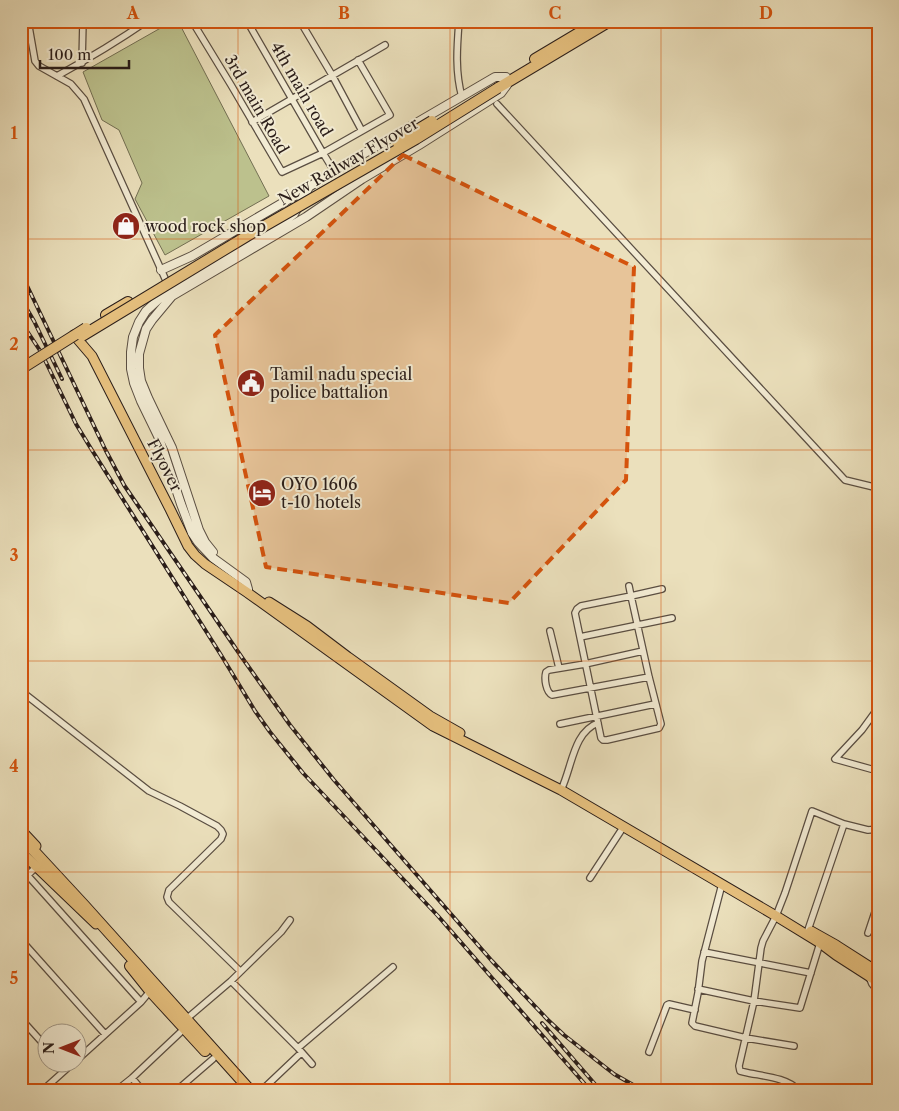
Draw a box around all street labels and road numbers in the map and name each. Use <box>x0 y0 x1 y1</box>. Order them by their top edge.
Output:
street label: 4th main road <box>267 38 337 140</box>
street label: 3rd main Road <box>220 51 294 157</box>
street label: New Railway Flyover <box>274 113 422 209</box>
street label: Flyover <box>143 435 187 495</box>

